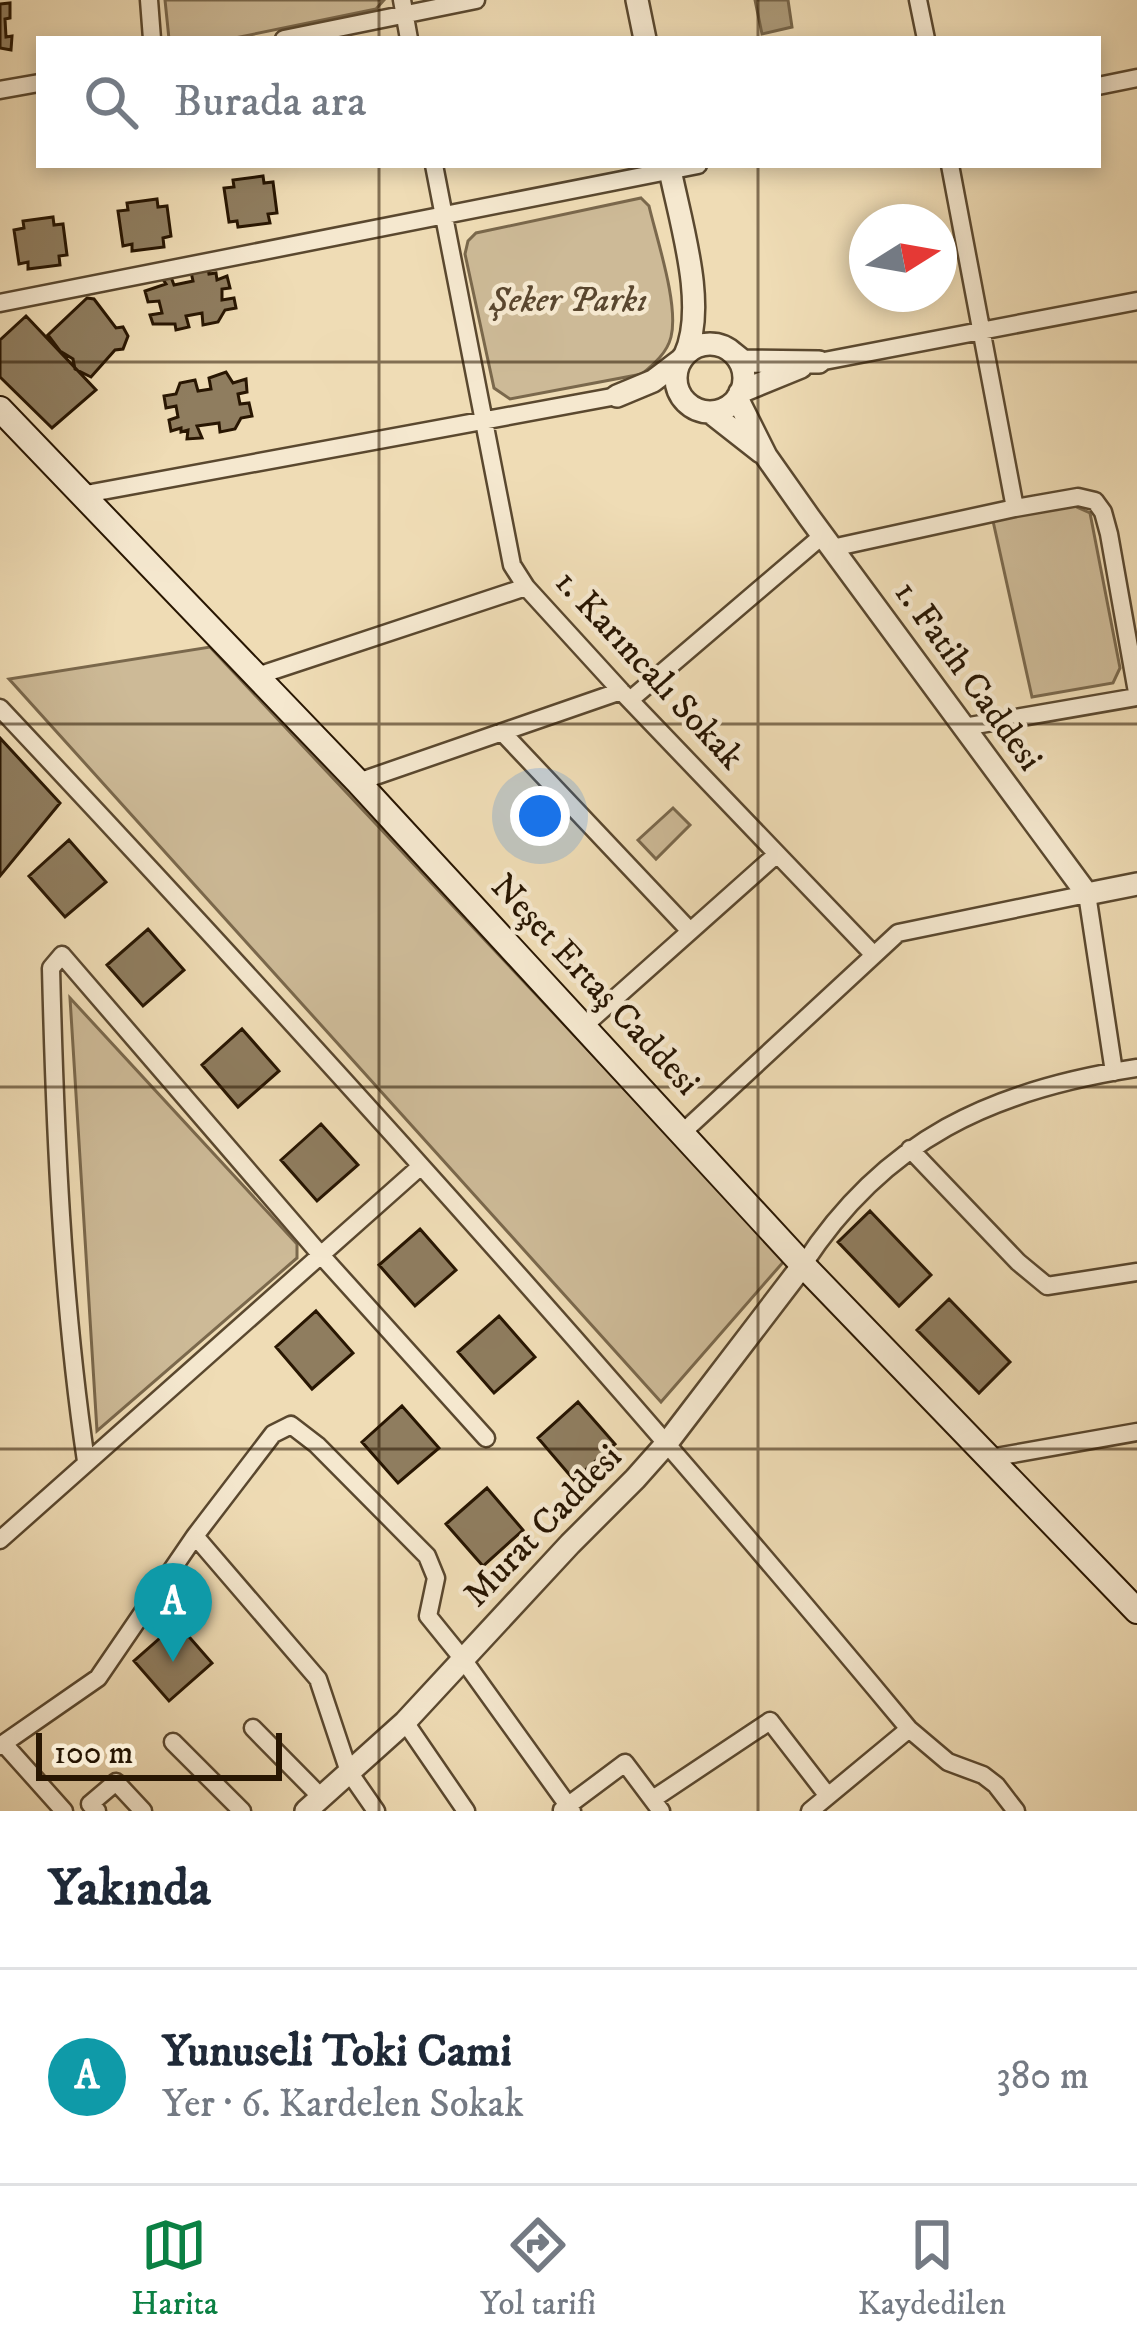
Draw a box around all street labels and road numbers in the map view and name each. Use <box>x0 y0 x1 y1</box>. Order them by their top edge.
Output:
street label: 1. Karıncalı Sokak <box>545 561 753 780</box>
street label: 1. Fatih Caddesi <box>884 572 1052 780</box>
street label: Neşet Ertaş Caddesi <box>481 865 709 1105</box>
street label: Murat Caddesi <box>454 1435 632 1617</box>

